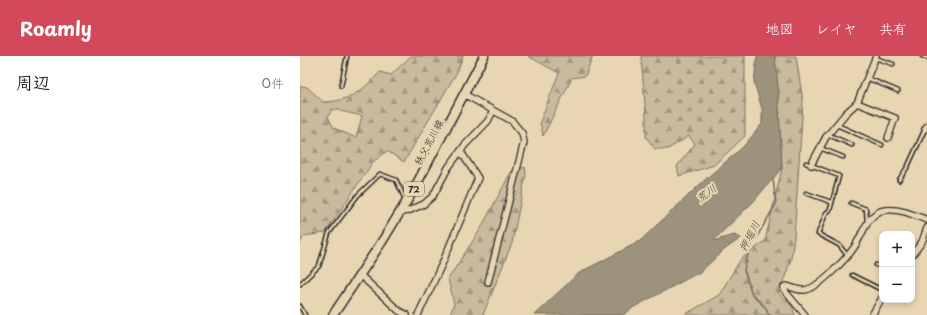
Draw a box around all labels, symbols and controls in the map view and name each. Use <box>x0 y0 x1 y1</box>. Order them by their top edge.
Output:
text: Roamly <box>20 14 92 42</box>
text: 地図 <box>766 18 794 39</box>
text: レイヤ <box>816 18 857 39</box>
text: 共有 <box>879 18 907 39</box>
text: 周辺 <box>16 69 50 95</box>
text: 0件 <box>261 73 284 92</box>
street label: 秩父荒川線 <box>410 116 446 168</box>
water label: 荒川 <box>692 180 720 206</box>
road number: 72 <box>404 182 424 196</box>
water label: 押堀川 <box>734 217 764 255</box>
map controls <box>879 231 915 303</box>
button: + <box>879 231 915 267</box>
button: − <box>879 267 915 303</box>

